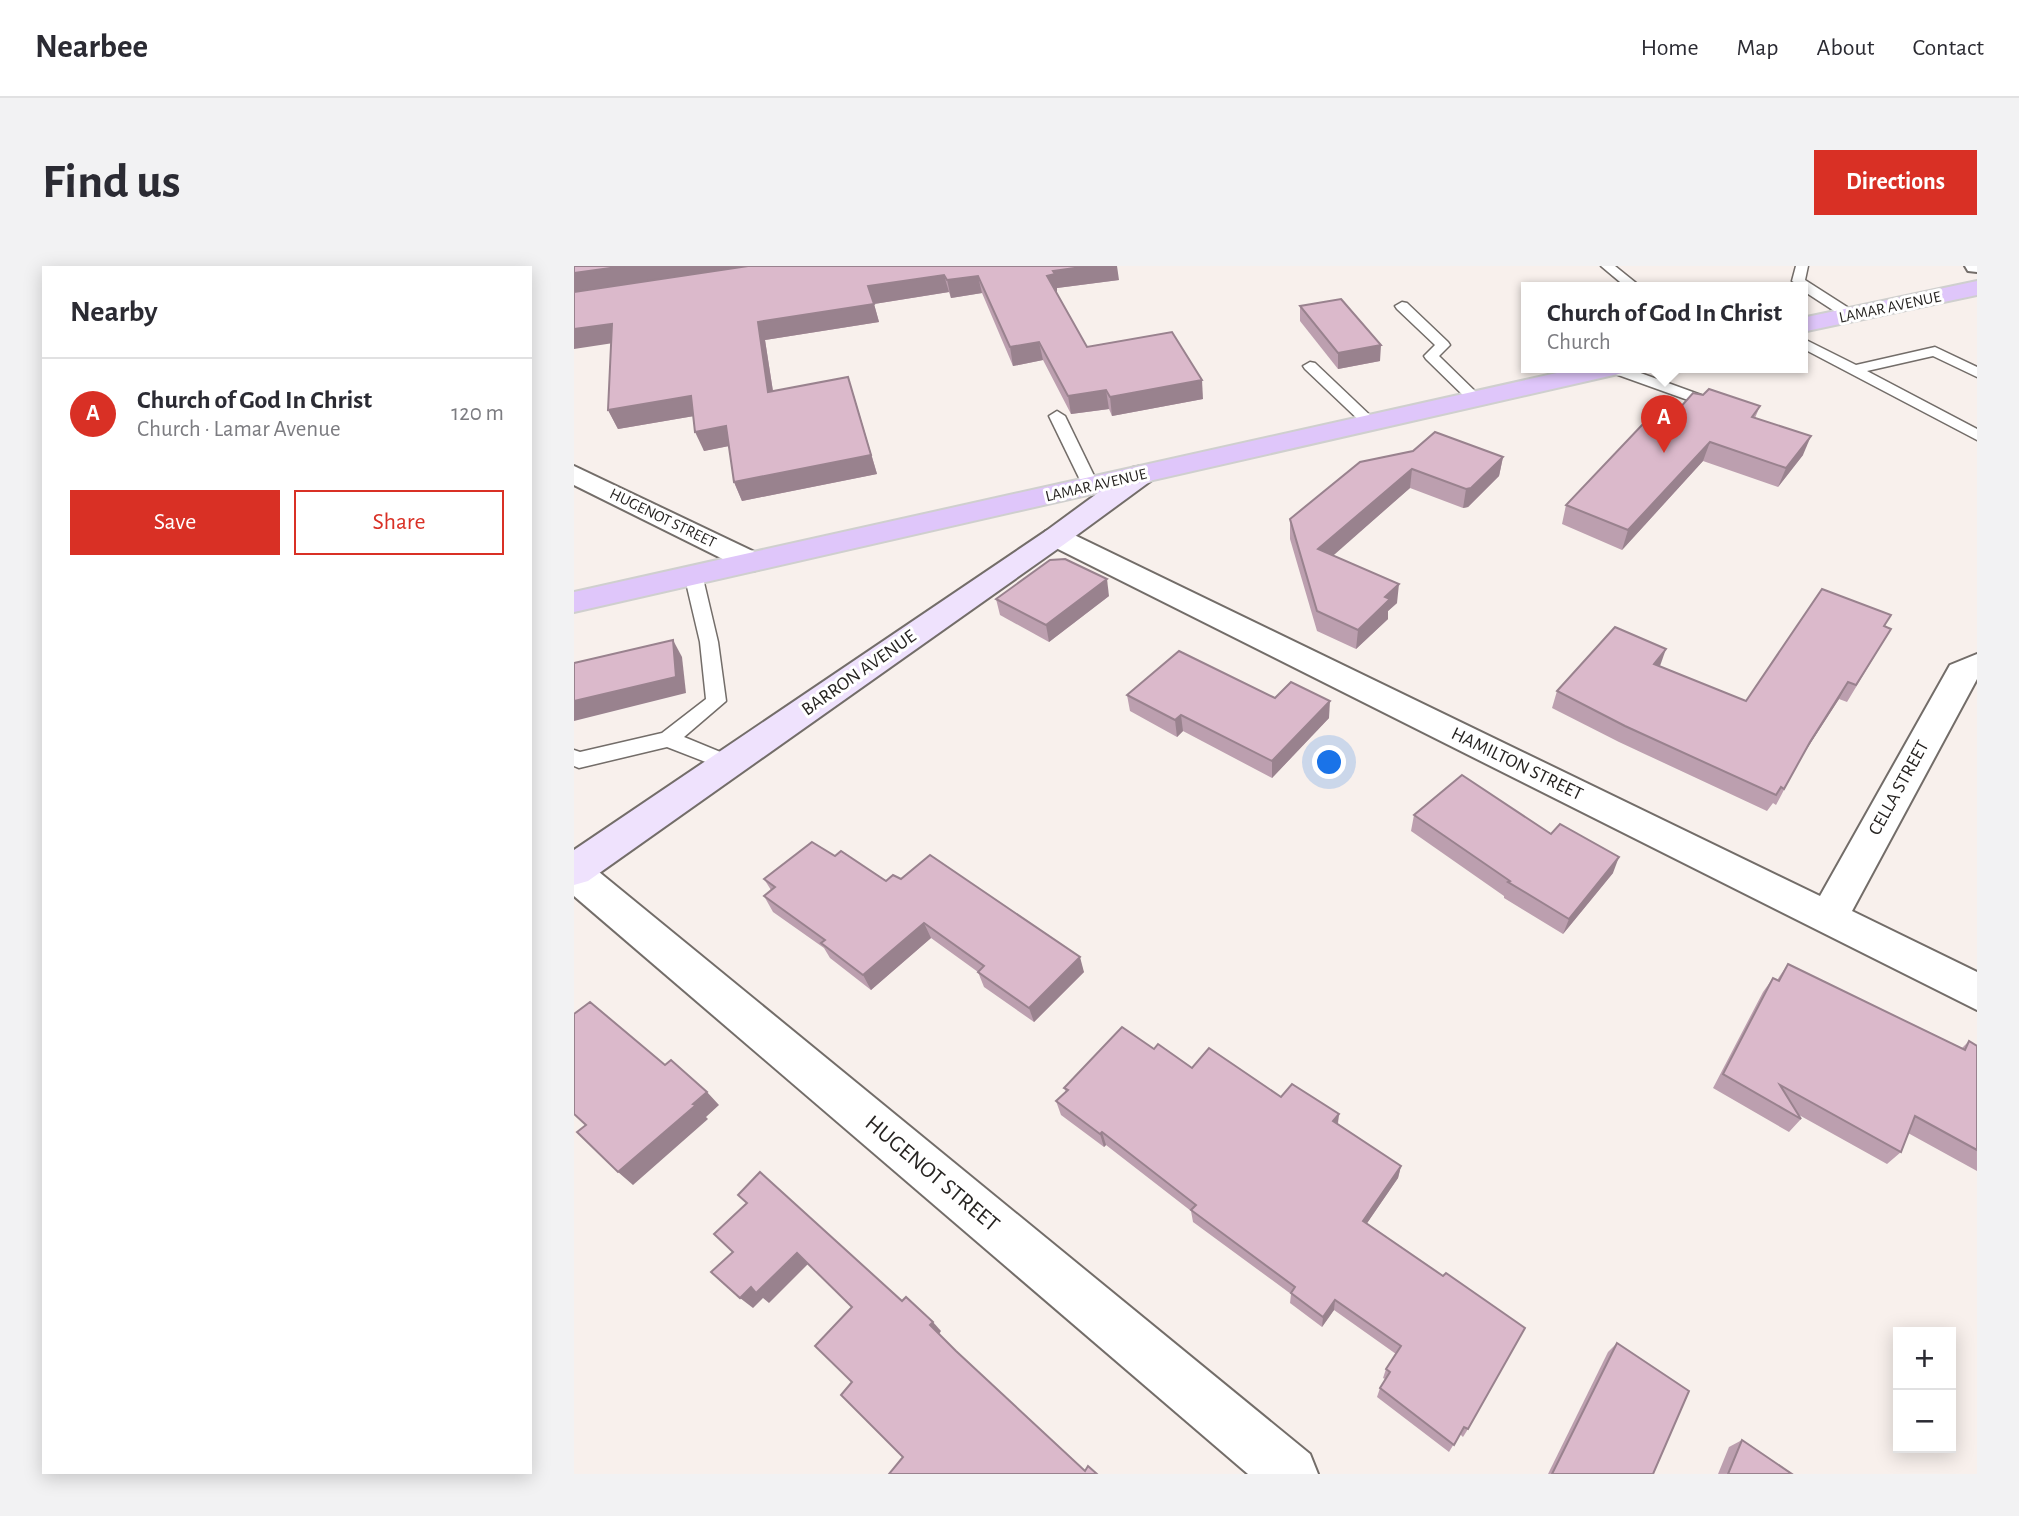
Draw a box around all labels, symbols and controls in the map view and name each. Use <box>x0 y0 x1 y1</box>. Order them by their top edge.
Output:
text: Nearbee <box>35 31 148 64</box>
text: Home <box>1641 36 1699 60</box>
text: Map <box>1737 36 1779 60</box>
text: About <box>1817 36 1874 60</box>
text: Contact <box>1912 36 1984 60</box>
button: Directions <box>1814 150 1977 215</box>
text: Find us <box>42 158 181 207</box>
popup <box>1521 282 1808 373</box>
street label: LAMAR AVENUE <box>1838 288 1943 326</box>
text: Nearby <box>70 297 158 327</box>
text: Church of God In Christ <box>1547 300 1782 326</box>
text: Church <box>1547 331 1611 354</box>
text: Church of God In Christ <box>137 387 372 413</box>
pin: A <box>1641 395 1687 453</box>
text: A <box>86 402 100 425</box>
text: 120 m <box>451 402 504 425</box>
text: Church · Lamar Avenue <box>137 418 341 441</box>
street label: LAMAR AVENUE <box>1044 465 1149 504</box>
street label: HUGENOT STREET <box>607 485 719 551</box>
button: Save <box>70 490 280 555</box>
button: Share <box>294 490 504 555</box>
street label: BARRON AVENUE <box>798 627 920 719</box>
street label: HAMILTON STREET <box>1448 724 1586 804</box>
street label: CELLA STREET <box>1865 737 1933 839</box>
your location <box>1312 745 1346 779</box>
street label: HUGENOT STREET <box>861 1111 1003 1237</box>
map controls <box>1893 1327 1956 1453</box>
button: + <box>1893 1327 1956 1390</box>
button: − <box>1893 1390 1956 1453</box>

